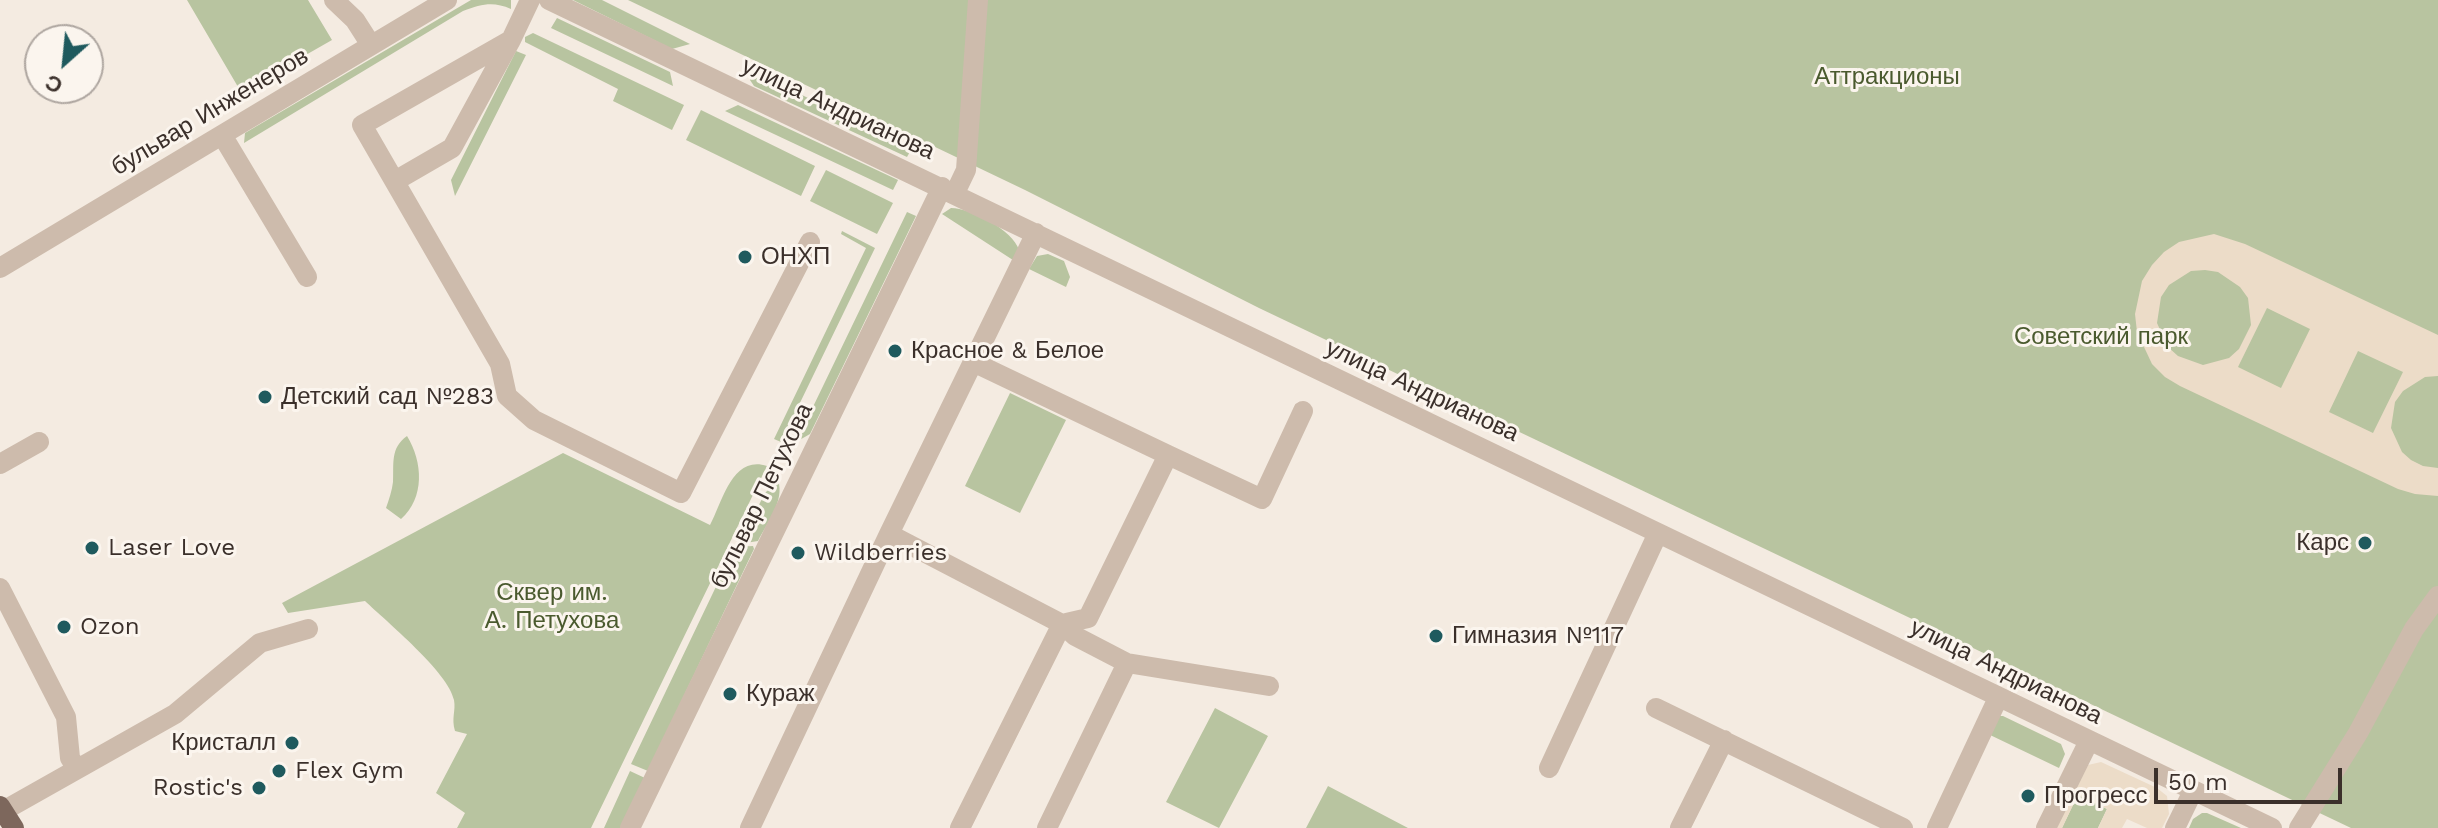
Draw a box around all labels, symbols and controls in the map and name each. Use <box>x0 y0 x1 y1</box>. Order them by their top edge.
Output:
north arrow <box>24 24 104 104</box>
street label: бульвар Инженеров <box>106 42 314 182</box>
street label: улица Андрианова <box>737 52 939 166</box>
park label: Аттракционы <box>1814 63 1960 91</box>
text: С <box>41 69 67 99</box>
place label: ОНХП <box>761 243 830 271</box>
marker: ОНХП <box>736 248 754 266</box>
park label: Советский парк <box>2014 323 2188 351</box>
street label: улица Андрианова <box>1321 334 1523 448</box>
place label: Красное & Белое <box>911 337 1104 365</box>
marker: Красное & Белое <box>886 342 904 360</box>
place label: Детский сад №283 <box>281 383 494 411</box>
marker: Детский сад №283 <box>256 388 274 406</box>
street label: бульвар Петухова <box>705 399 819 593</box>
place label: Карс <box>2296 529 2349 557</box>
place label: Laser Love <box>108 534 235 562</box>
marker: Карс <box>2356 534 2374 552</box>
marker: Laser Love <box>83 539 101 557</box>
place label: Wildberries <box>814 539 947 567</box>
marker: Wildberries <box>789 544 807 562</box>
park label: Сквер им. А. Петухова <box>485 579 619 635</box>
place label: Ozon <box>80 613 140 641</box>
street label: улица Андрианова <box>1905 613 2107 731</box>
marker: Ozon <box>55 618 73 636</box>
place label: Гимназия №117 <box>1452 622 1624 650</box>
marker: Гимназия №117 <box>1427 627 1445 645</box>
place label: Кураж <box>746 680 814 708</box>
marker: Кураж <box>721 685 739 703</box>
place label: Кристалл <box>171 729 276 757</box>
marker: Кристалл <box>283 734 301 752</box>
scale bar <box>2158 752 2346 802</box>
place label: Flex Gym <box>295 757 404 785</box>
marker: Flex Gym <box>270 762 288 780</box>
text: 50 m <box>2168 768 2228 796</box>
place label: Rostic's <box>153 774 243 802</box>
marker: Rostic's <box>250 779 268 797</box>
place label: Прогресс <box>2044 782 2147 810</box>
marker: Прогресс <box>2019 787 2037 805</box>

